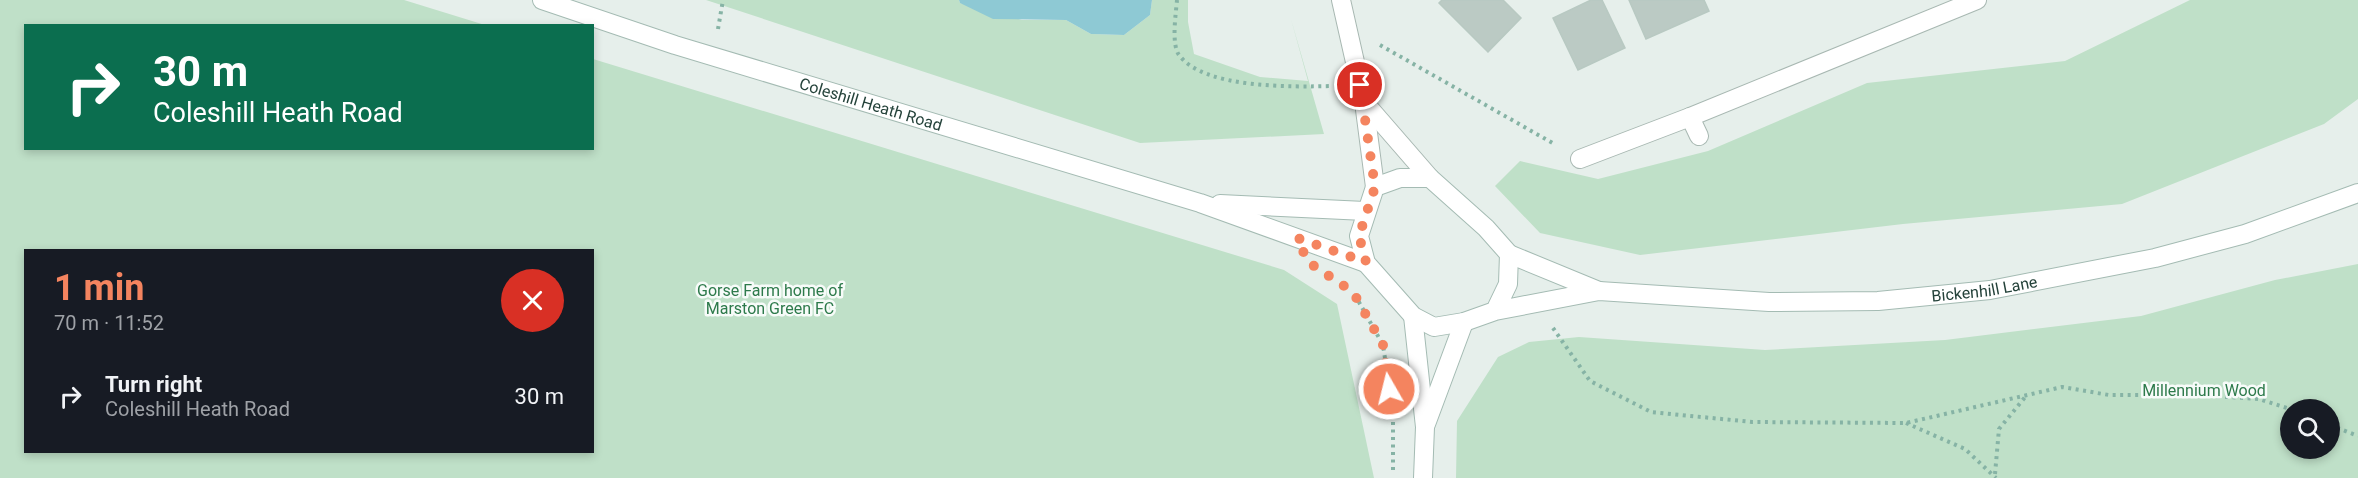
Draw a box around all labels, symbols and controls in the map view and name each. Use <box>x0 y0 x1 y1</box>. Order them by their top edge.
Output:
text: 30 m <box>153 47 248 96</box>
icon: right <box>54 48 132 126</box>
pin <box>1334 59 1385 110</box>
icon: arrive <box>1343 68 1376 101</box>
street label: Coleshill Heath Road <box>797 74 945 134</box>
text: Coleshill Heath Road <box>153 97 403 129</box>
text: 1 min <box>54 267 145 309</box>
button: close <box>501 269 564 332</box>
street label: Bickenhill Lane <box>1931 272 2039 305</box>
park label: Gorse Farm home of Marston Green FC <box>697 281 843 318</box>
text: 70 m · 11:52 <box>54 311 164 335</box>
position arrow <box>1357 357 1421 421</box>
text: Turn right <box>105 372 202 397</box>
icon: right <box>54 380 87 413</box>
park label: Millennium Wood <box>2142 381 2266 400</box>
text: 30 m <box>515 384 564 409</box>
text: Coleshill Heath Road <box>105 397 290 421</box>
map controls <box>2280 399 2340 459</box>
button: search <box>2280 399 2340 459</box>

